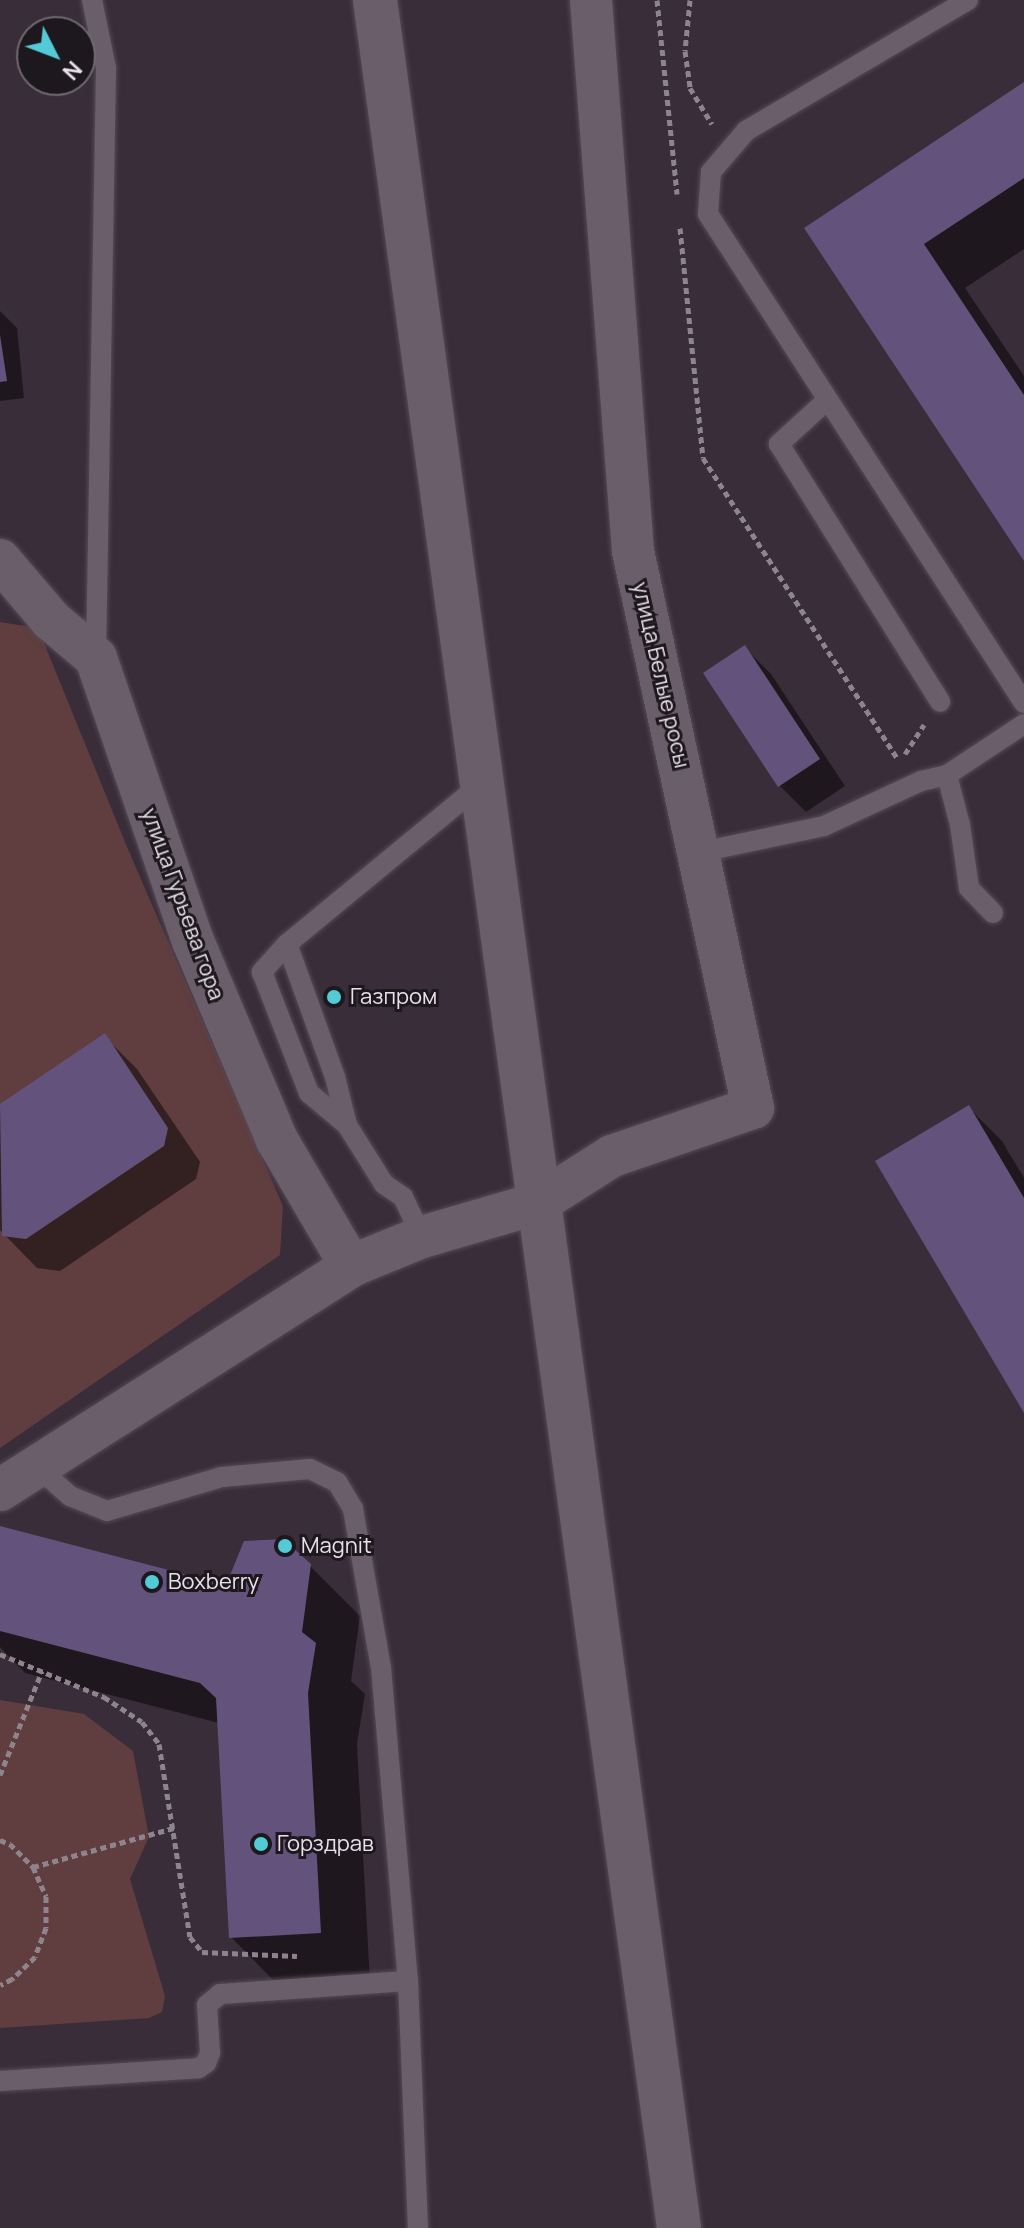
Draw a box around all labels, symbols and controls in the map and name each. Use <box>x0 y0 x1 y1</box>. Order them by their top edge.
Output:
north arrow <box>16 16 96 96</box>
text: N <box>56 55 89 87</box>
street label: улица Белые росы <box>627 579 695 771</box>
street label: улица Гурьева гора <box>136 804 230 1004</box>
place label: Газпром <box>350 984 437 1010</box>
marker: Газпром <box>325 988 343 1006</box>
place label: Magnit <box>301 1533 372 1559</box>
marker: Magnit <box>276 1537 294 1555</box>
place label: Boxberry <box>168 1569 259 1595</box>
marker: Boxberry <box>143 1573 161 1591</box>
place label: Горздрав <box>277 1831 374 1857</box>
marker: Горздрав <box>252 1835 270 1853</box>

